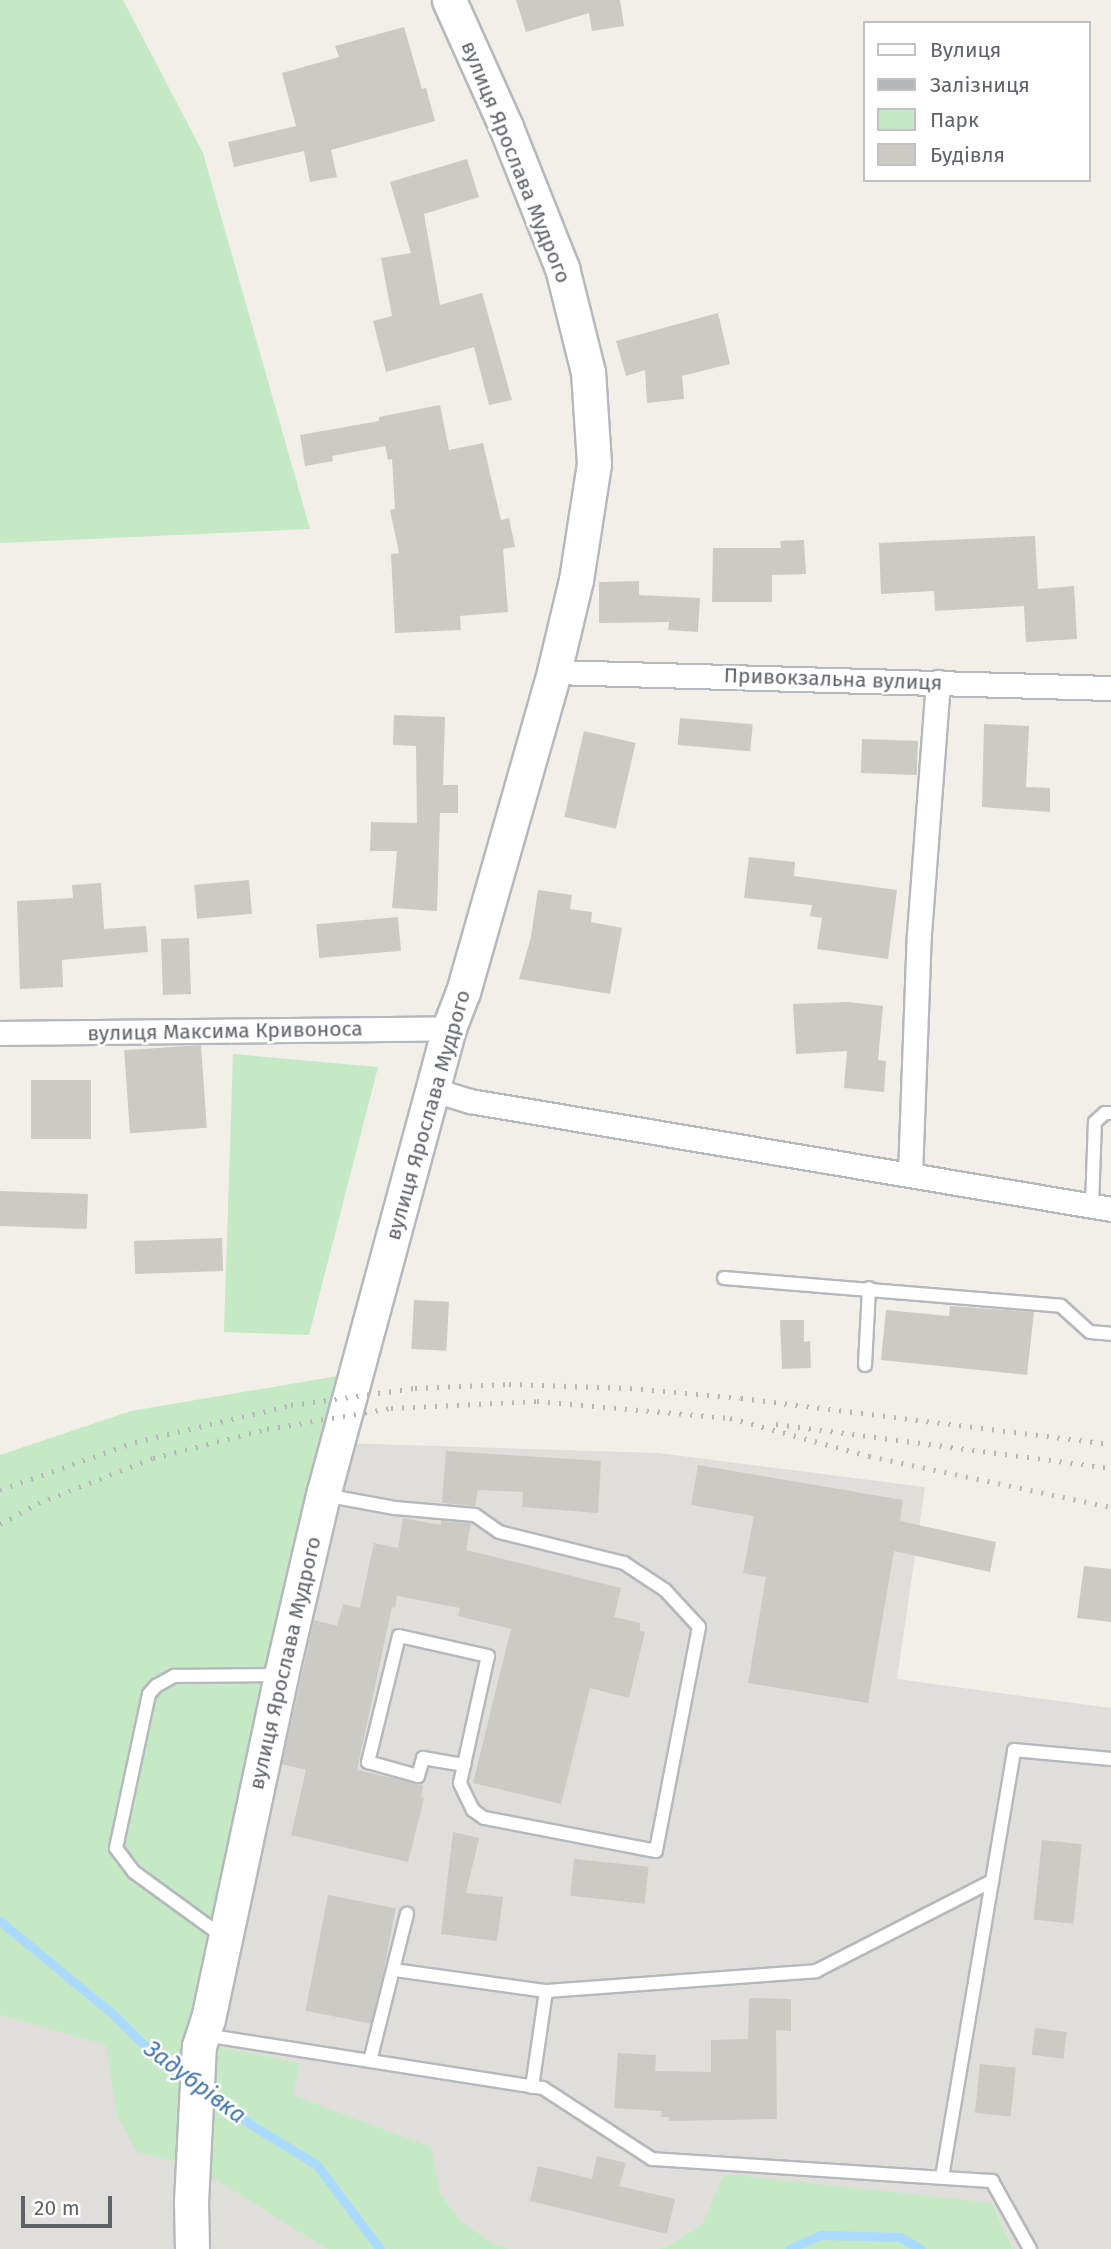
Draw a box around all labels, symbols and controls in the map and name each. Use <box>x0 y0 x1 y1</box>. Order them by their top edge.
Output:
legend <box>862 21 1090 182</box>
street label: вулиця Ярослава Мудрого <box>456 37 576 287</box>
text: Вулиця <box>930 37 1001 63</box>
text: Залізниця <box>930 72 1030 98</box>
text: Парк <box>930 107 979 133</box>
text: Будівля <box>930 142 1005 168</box>
street label: Привокзальна вулиця <box>723 663 943 695</box>
street label: вулиця Ярослава Мудрого <box>380 987 476 1243</box>
street label: вулиця Максима Кривоноса <box>87 1016 363 1046</box>
street label: вулиця Ярослава Мудрого <box>244 1534 326 1792</box>
water label: Задубрівка <box>139 2035 251 2129</box>
scale bar <box>24 2182 116 2226</box>
text: 20 m <box>34 2195 80 2221</box>

